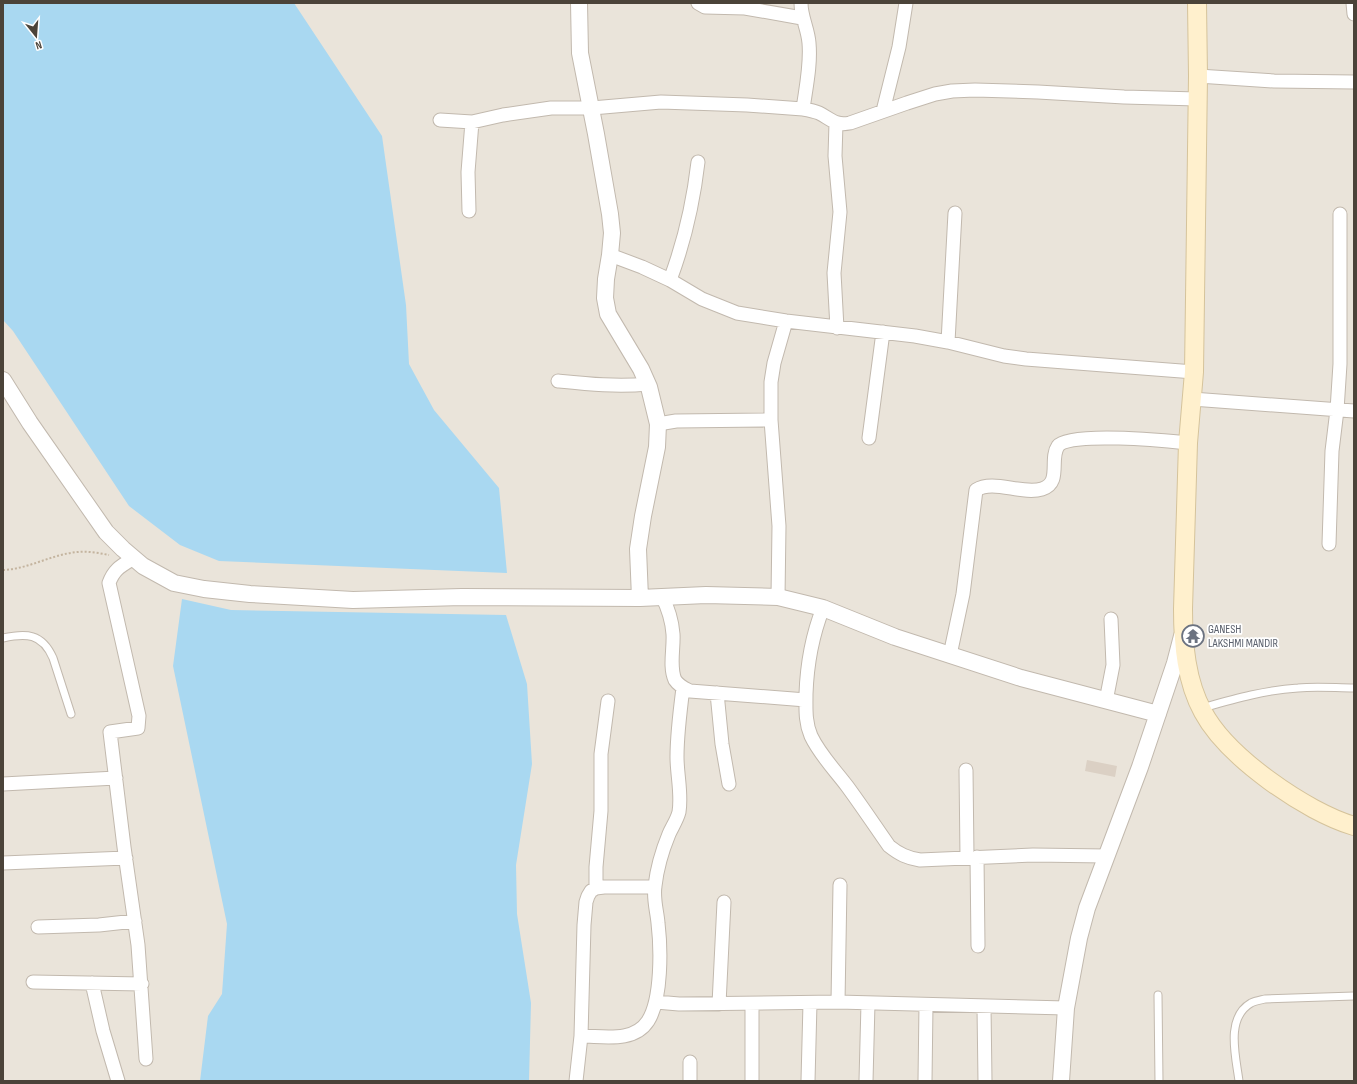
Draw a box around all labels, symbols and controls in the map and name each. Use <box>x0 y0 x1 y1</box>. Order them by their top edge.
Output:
north arrow <box>16 16 56 56</box>
text: N <box>34 38 43 52</box>
place label: GANESH LAKSHMI MANDIR <box>1208 622 1279 651</box>
temple icon: GANESH LAKSHMI MANDIR <box>1180 623 1206 649</box>

